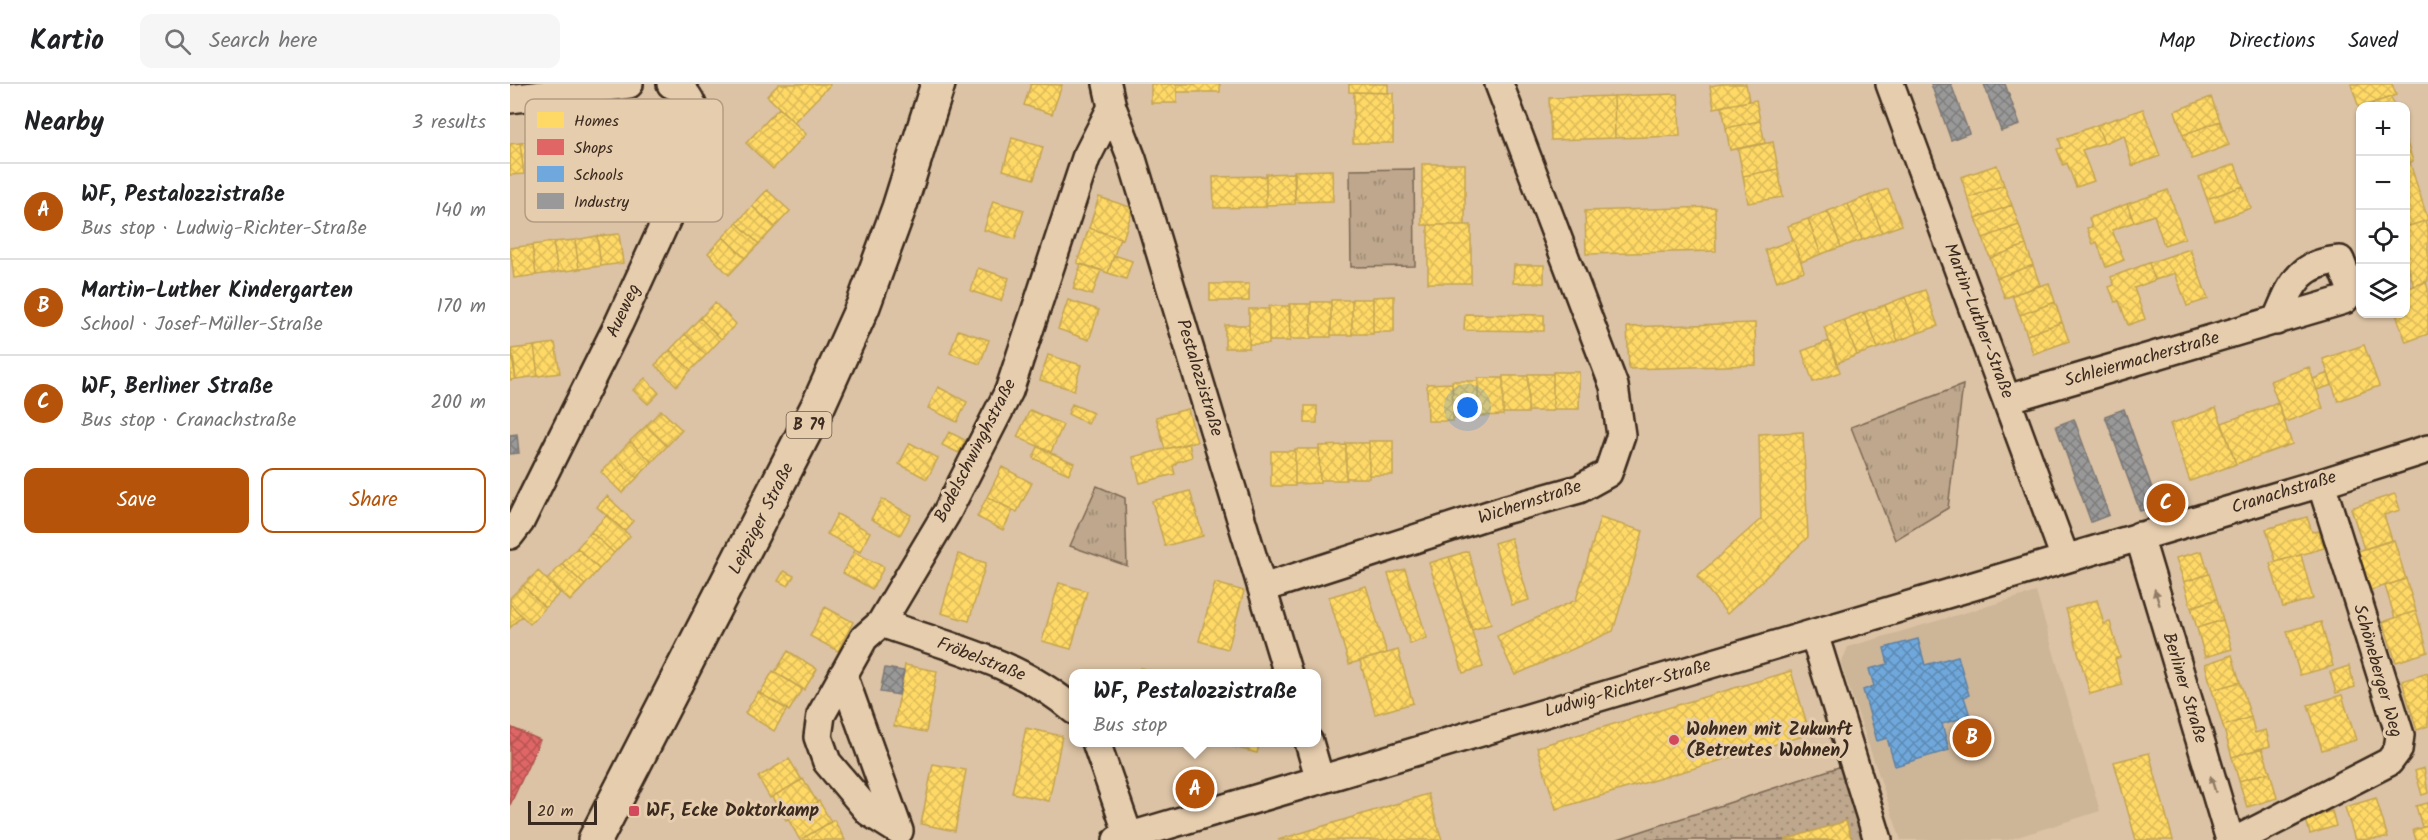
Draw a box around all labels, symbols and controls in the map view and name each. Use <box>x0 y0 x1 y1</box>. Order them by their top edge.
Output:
search box <box>140 14 560 68</box>
text: Kartio <box>30 19 104 64</box>
text: Search here <box>209 24 317 59</box>
icon: search <box>161 25 194 58</box>
text: Map <box>2159 25 2195 58</box>
text: Directions <box>2228 25 2315 58</box>
text: Saved <box>2348 25 2398 58</box>
legend <box>525 99 723 222</box>
text: Nearby <box>24 102 104 144</box>
map controls <box>2356 102 2410 318</box>
button: + <box>2356 102 2410 156</box>
text: 3 results <box>412 107 486 139</box>
text: Homes <box>574 109 619 134</box>
text: Shops <box>574 136 613 161</box>
button: − <box>2356 156 2410 210</box>
text: Schools <box>574 163 624 188</box>
text: WF, Pestalozzistraße <box>81 178 285 213</box>
text: Industry <box>574 190 629 215</box>
text: A <box>37 195 50 227</box>
text: 140 m <box>435 195 486 227</box>
button: locate <box>2356 210 2410 264</box>
text: Bus stop · Ludwig-Richter-Straße <box>81 213 367 245</box>
street label: Martin-Luther-Straße <box>1935 239 2021 403</box>
button: layers <box>2356 264 2410 318</box>
text: Martin-Luther Kindergarten <box>81 274 353 309</box>
street label: Aueweg <box>599 279 649 343</box>
text: B <box>37 291 50 323</box>
text: 170 m <box>437 291 486 323</box>
text: School · Josef-Müller-Straße <box>81 309 323 341</box>
street label: Pestalozzistraße <box>1167 316 1231 440</box>
street label: Schleiermacherstraße <box>2061 324 2223 396</box>
text: WF, Berliner Straße <box>81 370 273 405</box>
street label: Bodelschwinghstraße <box>927 374 1025 528</box>
text: C <box>37 387 50 419</box>
text: 200 m <box>430 387 486 419</box>
your location <box>1453 393 1482 422</box>
text: Bus stop · Cranachstraße <box>81 405 296 437</box>
road number: B 79 <box>786 412 832 438</box>
street label: Leipziger Straße <box>721 458 803 580</box>
street label: Cranachstraße <box>2228 463 2340 523</box>
button: Save <box>24 468 249 533</box>
button: Share <box>261 468 486 533</box>
street label: Wichernstraße <box>1474 473 1586 533</box>
pin: C <box>2146 480 2186 526</box>
one-way arrow <box>2152 588 2161 606</box>
street label: Schöneberger Weg <box>2344 601 2410 741</box>
street label: Berliner Straße <box>2153 629 2215 747</box>
street label: Fröbelstraße <box>932 630 1030 690</box>
street label: Ludwig-Richter-Straße <box>1541 651 1715 727</box>
popup <box>1069 669 1321 747</box>
text: WF, Pestalozzistraße <box>1093 675 1297 710</box>
text: Bus stop <box>1093 710 1167 742</box>
place label: Wohnen mit Zukunft (Betreutes Wohnen) <box>1686 716 1853 766</box>
pin: B <box>1952 716 1992 760</box>
marker: Wohnen mit Zukunft (Betreutes Wohnen) <box>1667 733 1681 747</box>
pin: A <box>1176 766 1214 812</box>
one-way arrow <box>2208 775 2217 793</box>
place label: WF, Ecke Doktorkamp <box>646 797 820 826</box>
scale bar <box>528 798 597 826</box>
text: 20 m <box>537 799 573 824</box>
marker: WF, Ecke Doktorkamp <box>627 804 641 818</box>

